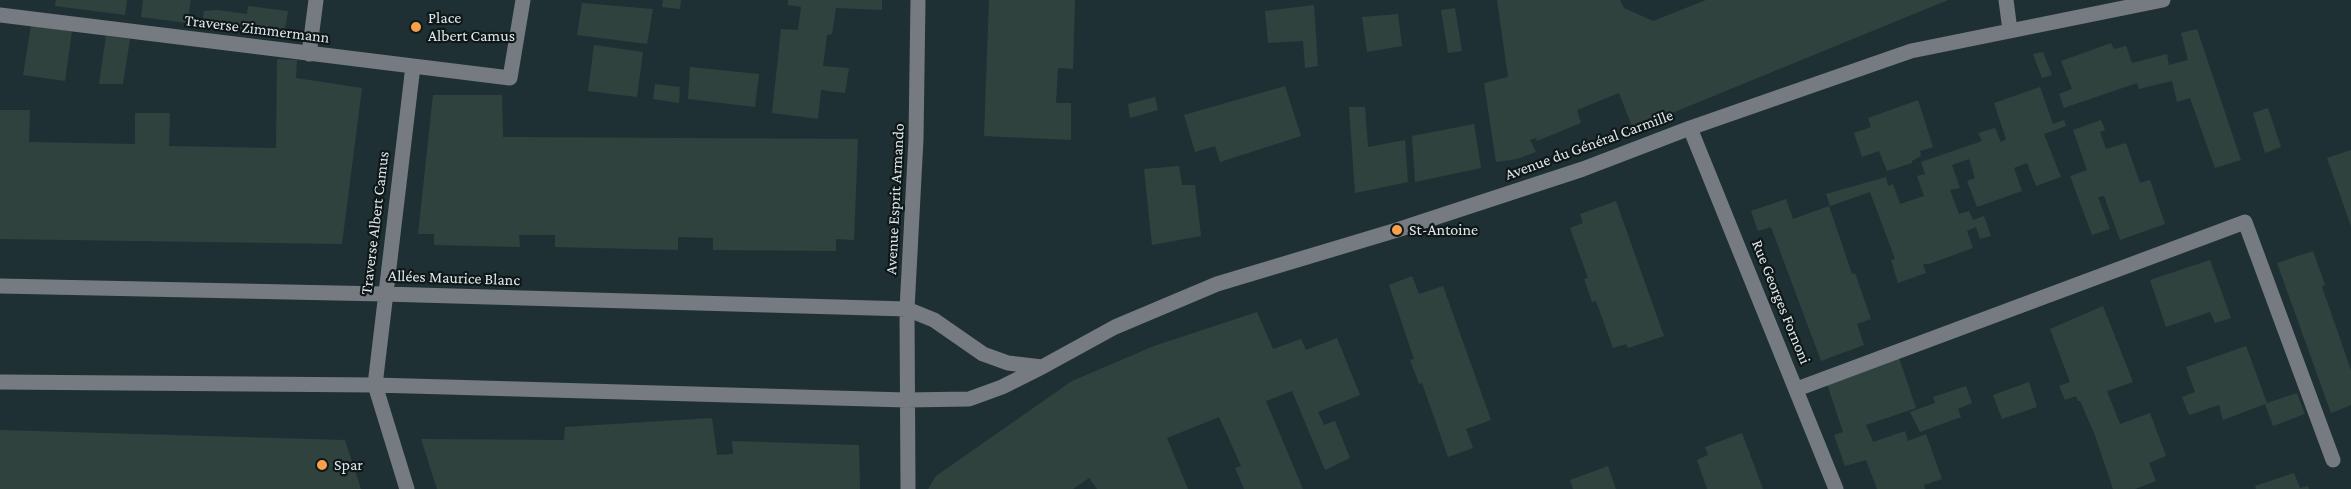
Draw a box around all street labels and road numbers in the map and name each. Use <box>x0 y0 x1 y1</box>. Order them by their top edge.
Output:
street label: Traverse Zimmermann <box>183 11 331 47</box>
street label: Avenue du Général Carmille <box>1502 106 1676 184</box>
street label: Avenue Esprit Armando <box>881 123 909 275</box>
street label: Traverse Albert Camus <box>357 150 393 296</box>
street label: Rue Georges Fornoni <box>1747 237 1815 367</box>
street label: Allées Maurice Blanc <box>388 266 520 290</box>

